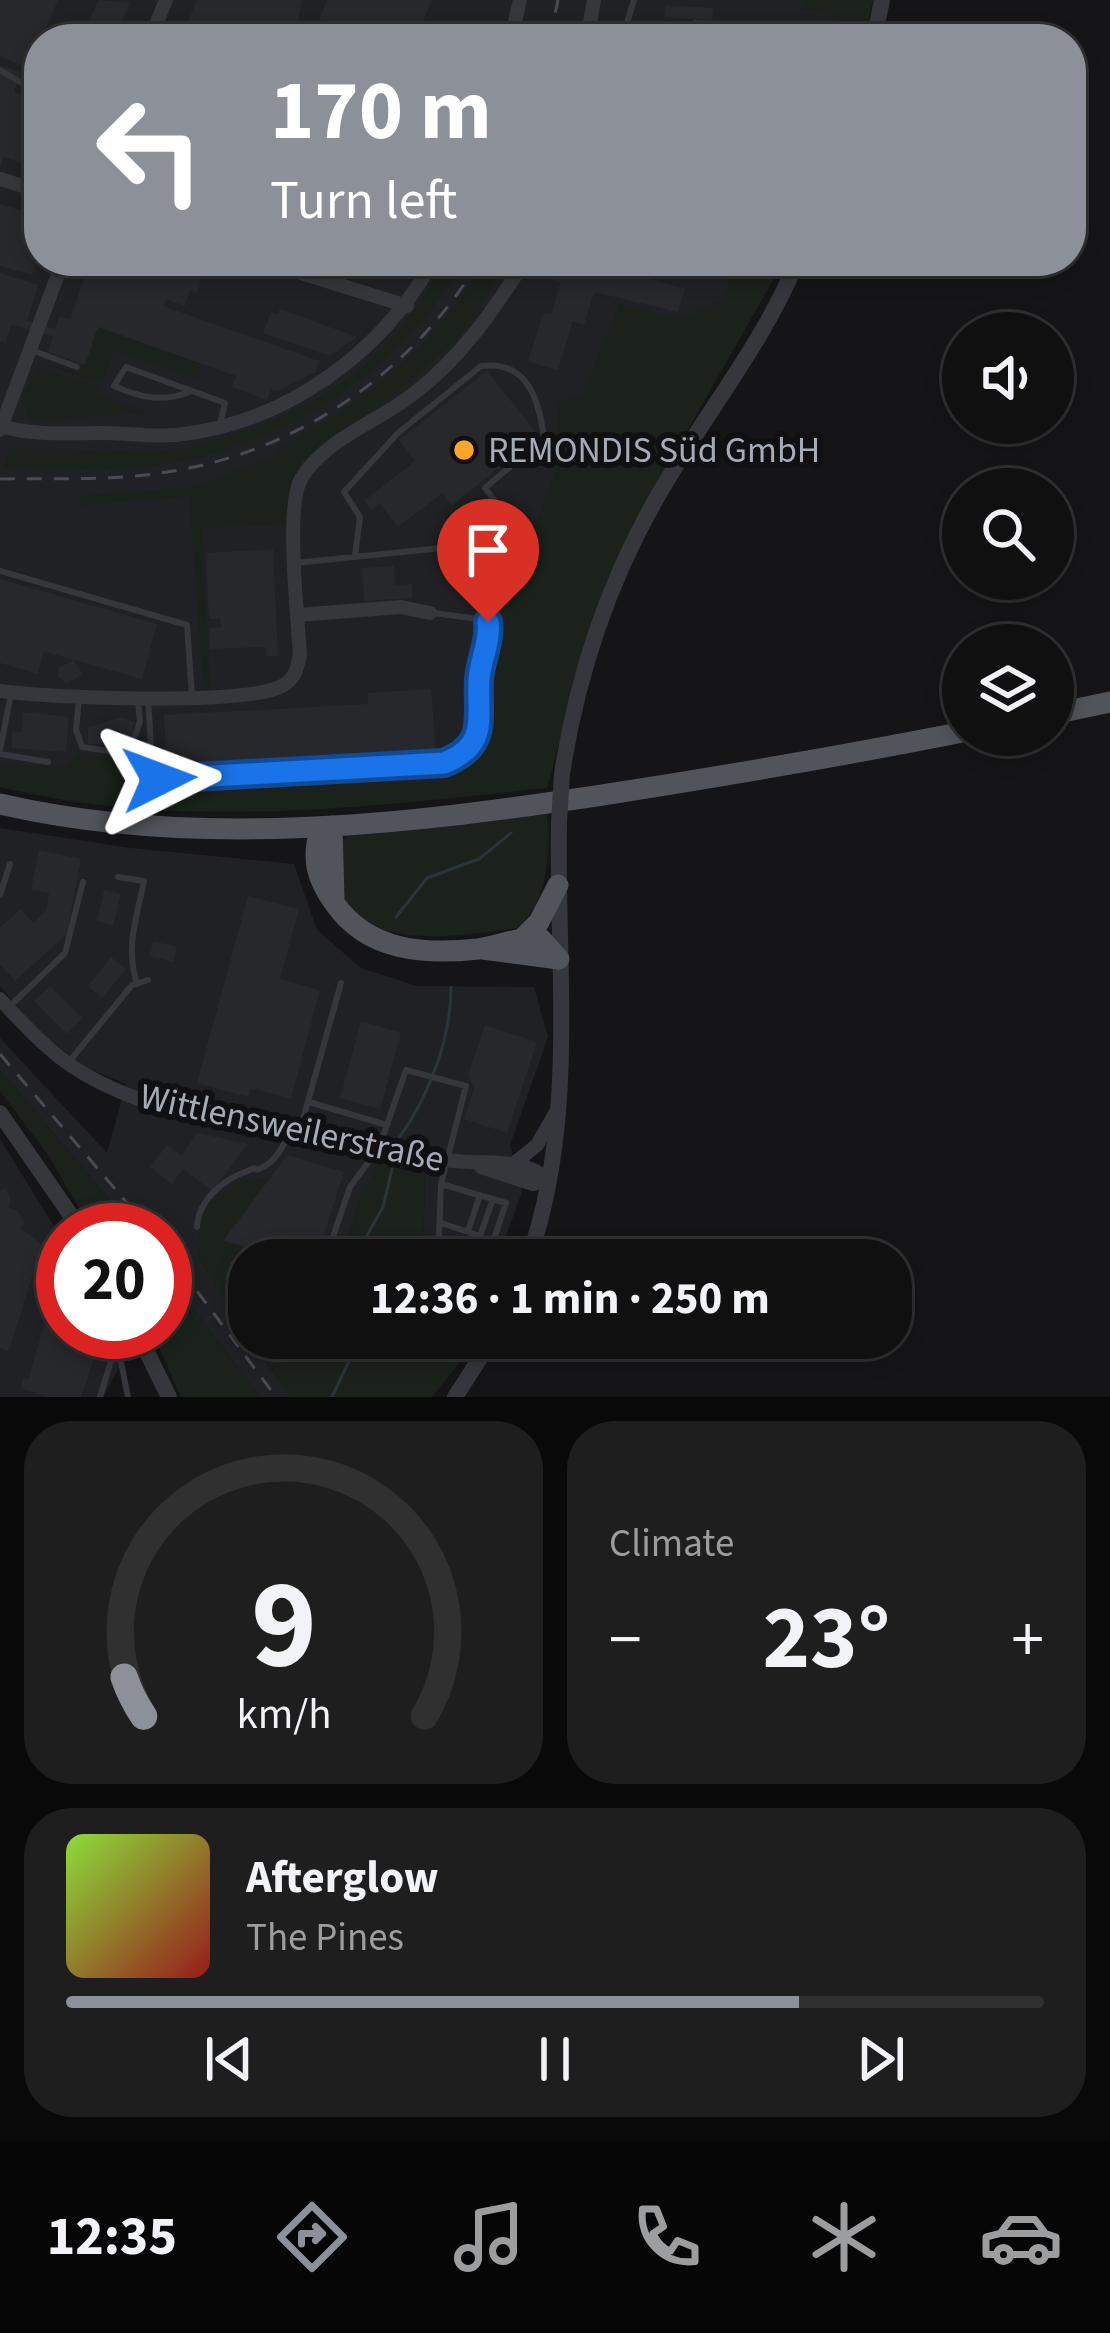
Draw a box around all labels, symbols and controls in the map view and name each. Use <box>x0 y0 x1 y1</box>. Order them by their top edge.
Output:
text: 170 m <box>270 52 492 172</box>
icon: left <box>72 72 228 228</box>
text: Turn left <box>270 163 457 240</box>
map controls <box>942 312 1074 756</box>
button: sound <box>942 312 1074 444</box>
place label: REMONDIS Süd GmbH <box>488 425 820 476</box>
marker: REMONDIS Süd GmbH <box>451 437 477 463</box>
button: search <box>942 468 1074 600</box>
pin <box>437 499 539 622</box>
icon: arrive <box>455 517 521 583</box>
button: layers <box>942 624 1074 756</box>
position arrow <box>96 716 222 842</box>
street label: Wittlensweilerstraße <box>135 1071 449 1185</box>
speed limit sign: 20 <box>36 1203 192 1359</box>
text: 12:36 · 1 min · 250 m <box>370 1267 770 1331</box>
text: Climate <box>609 1516 734 1572</box>
text: 9 <box>251 1537 316 1715</box>
text: 23° <box>763 1575 890 1703</box>
text: − <box>609 1593 642 1687</box>
text: + <box>1011 1593 1044 1687</box>
text: km/h <box>236 1683 331 1744</box>
text: Afterglow <box>246 1846 439 1910</box>
text: The Pines <box>246 1910 404 1966</box>
icon: previous <box>196 2026 262 2092</box>
icon: pause <box>522 2026 588 2092</box>
icon: next <box>848 2026 914 2092</box>
icon: directions <box>270 2195 354 2279</box>
icon: music <box>447 2195 531 2279</box>
icon: phone <box>625 2195 709 2279</box>
icon: climate <box>802 2195 886 2279</box>
icon: car <box>979 2195 1063 2279</box>
text: 12:35 <box>47 2199 177 2276</box>

